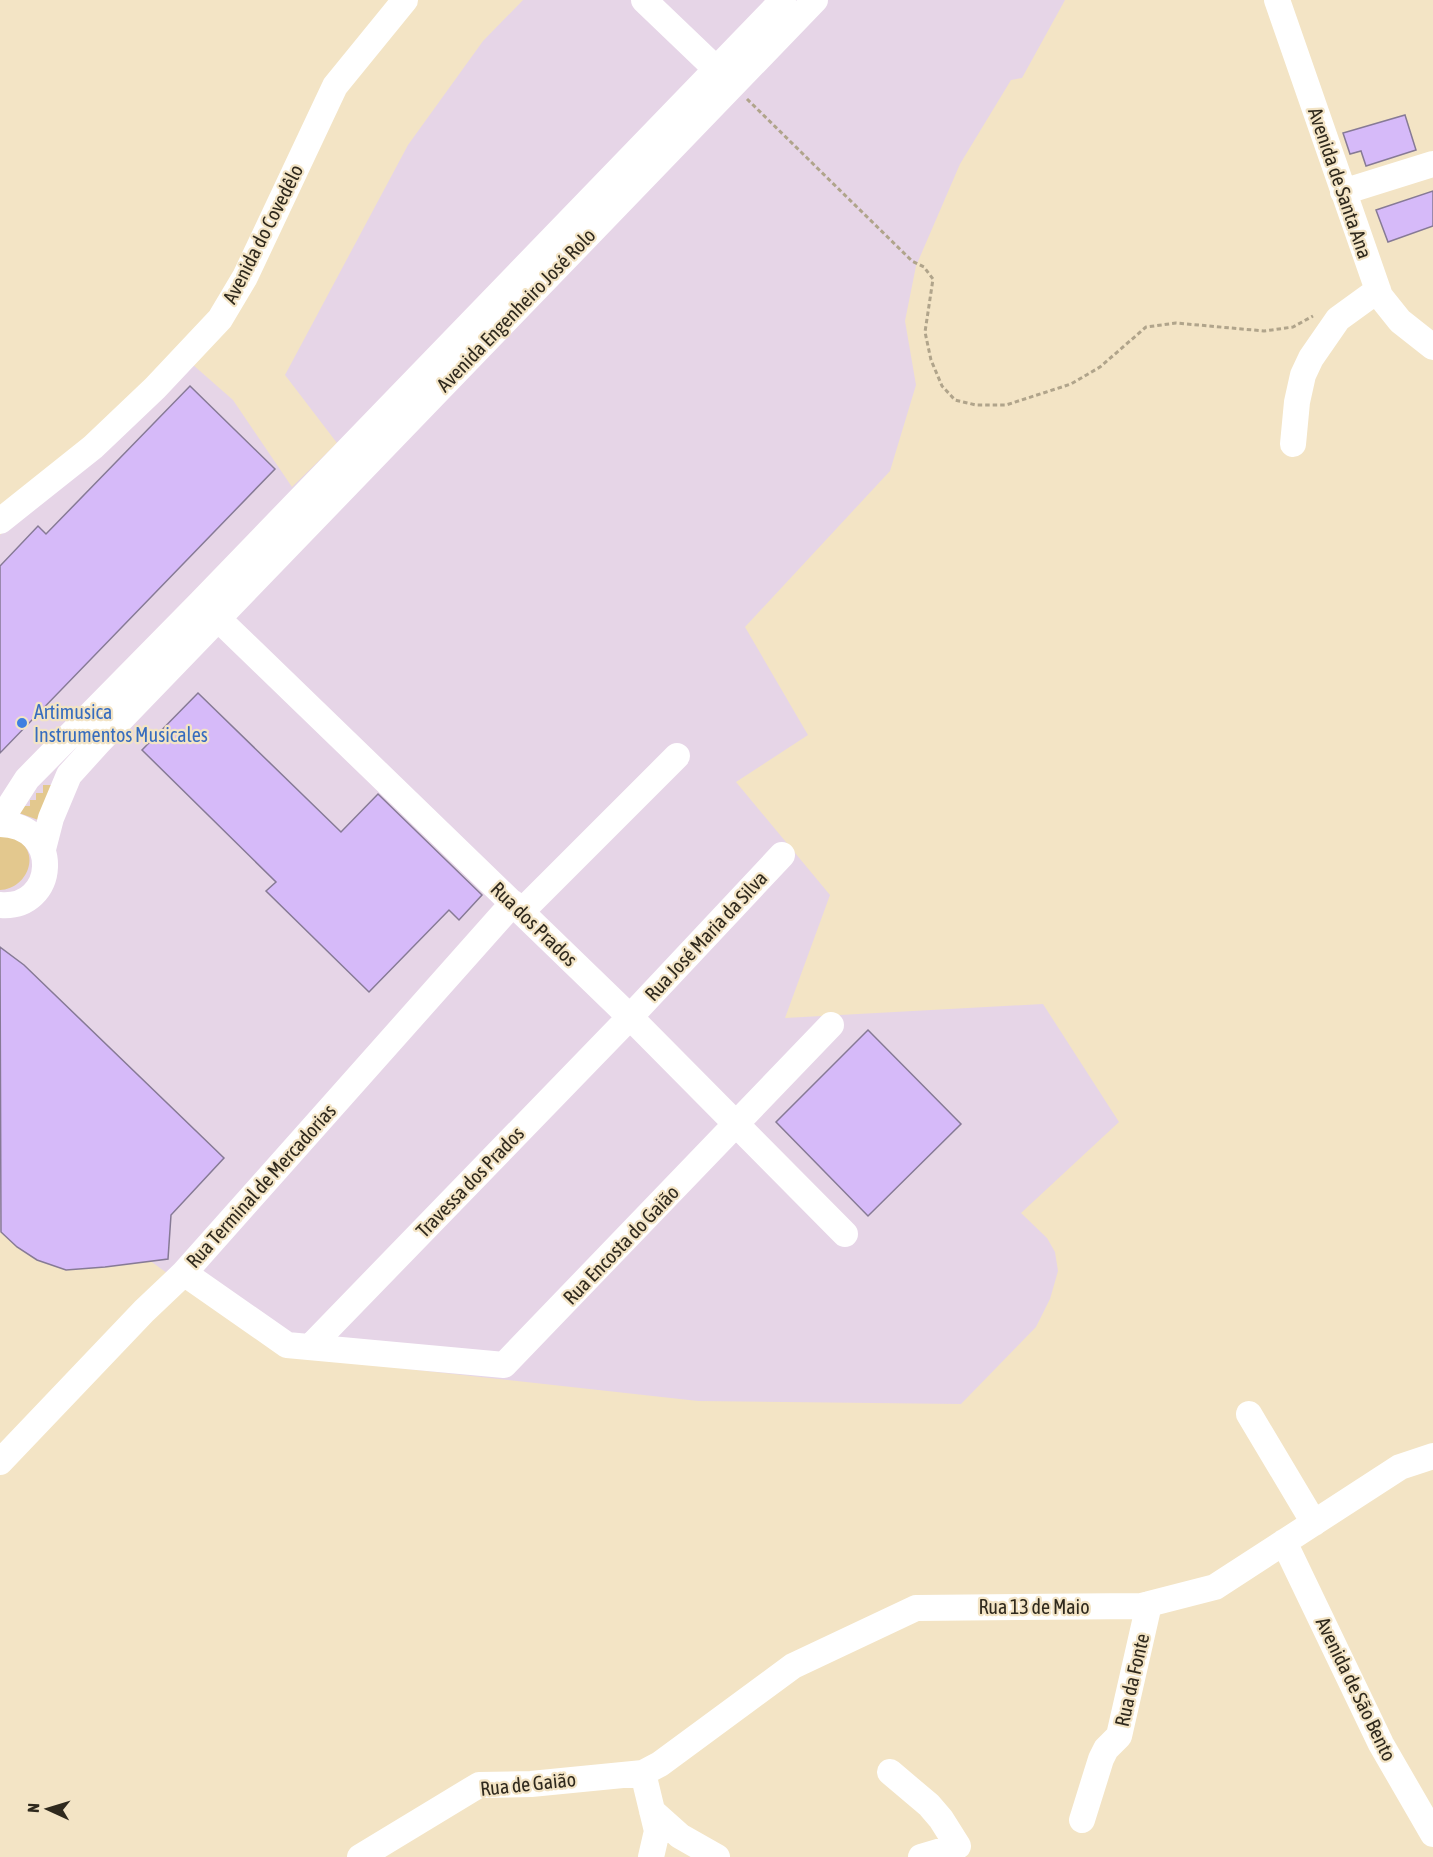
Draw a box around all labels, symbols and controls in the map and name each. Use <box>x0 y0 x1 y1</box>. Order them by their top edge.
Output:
street label: Avenida de Santa Ana <box>1304 104 1377 261</box>
street label: Avenida do Covedêlo <box>218 161 307 307</box>
street label: Avenida Engenheiro José Rolo <box>432 223 600 396</box>
place label: Artimusica Instrumentos Musicales <box>34 700 208 746</box>
marker: Artimusica Instrumentos Musicales <box>15 716 29 730</box>
street label: Rua José Maria da Silva <box>640 866 772 1005</box>
street label: Rua dos Prados <box>486 877 582 970</box>
street label: Rua Terminal de Mercadorias <box>181 1099 340 1272</box>
street label: Travessa dos Prados <box>411 1122 528 1242</box>
street label: Rua Encosta do Gaião <box>558 1180 683 1309</box>
street label: Rua 13 de Maio <box>978 1595 1090 1618</box>
street label: Avenida de São Bento <box>1312 1613 1401 1764</box>
street label: Rua da Fonte <box>1110 1631 1153 1729</box>
street label: Rua de Gaião <box>479 1767 577 1800</box>
north arrow <box>18 1779 78 1839</box>
text: N <box>24 1803 42 1813</box>

